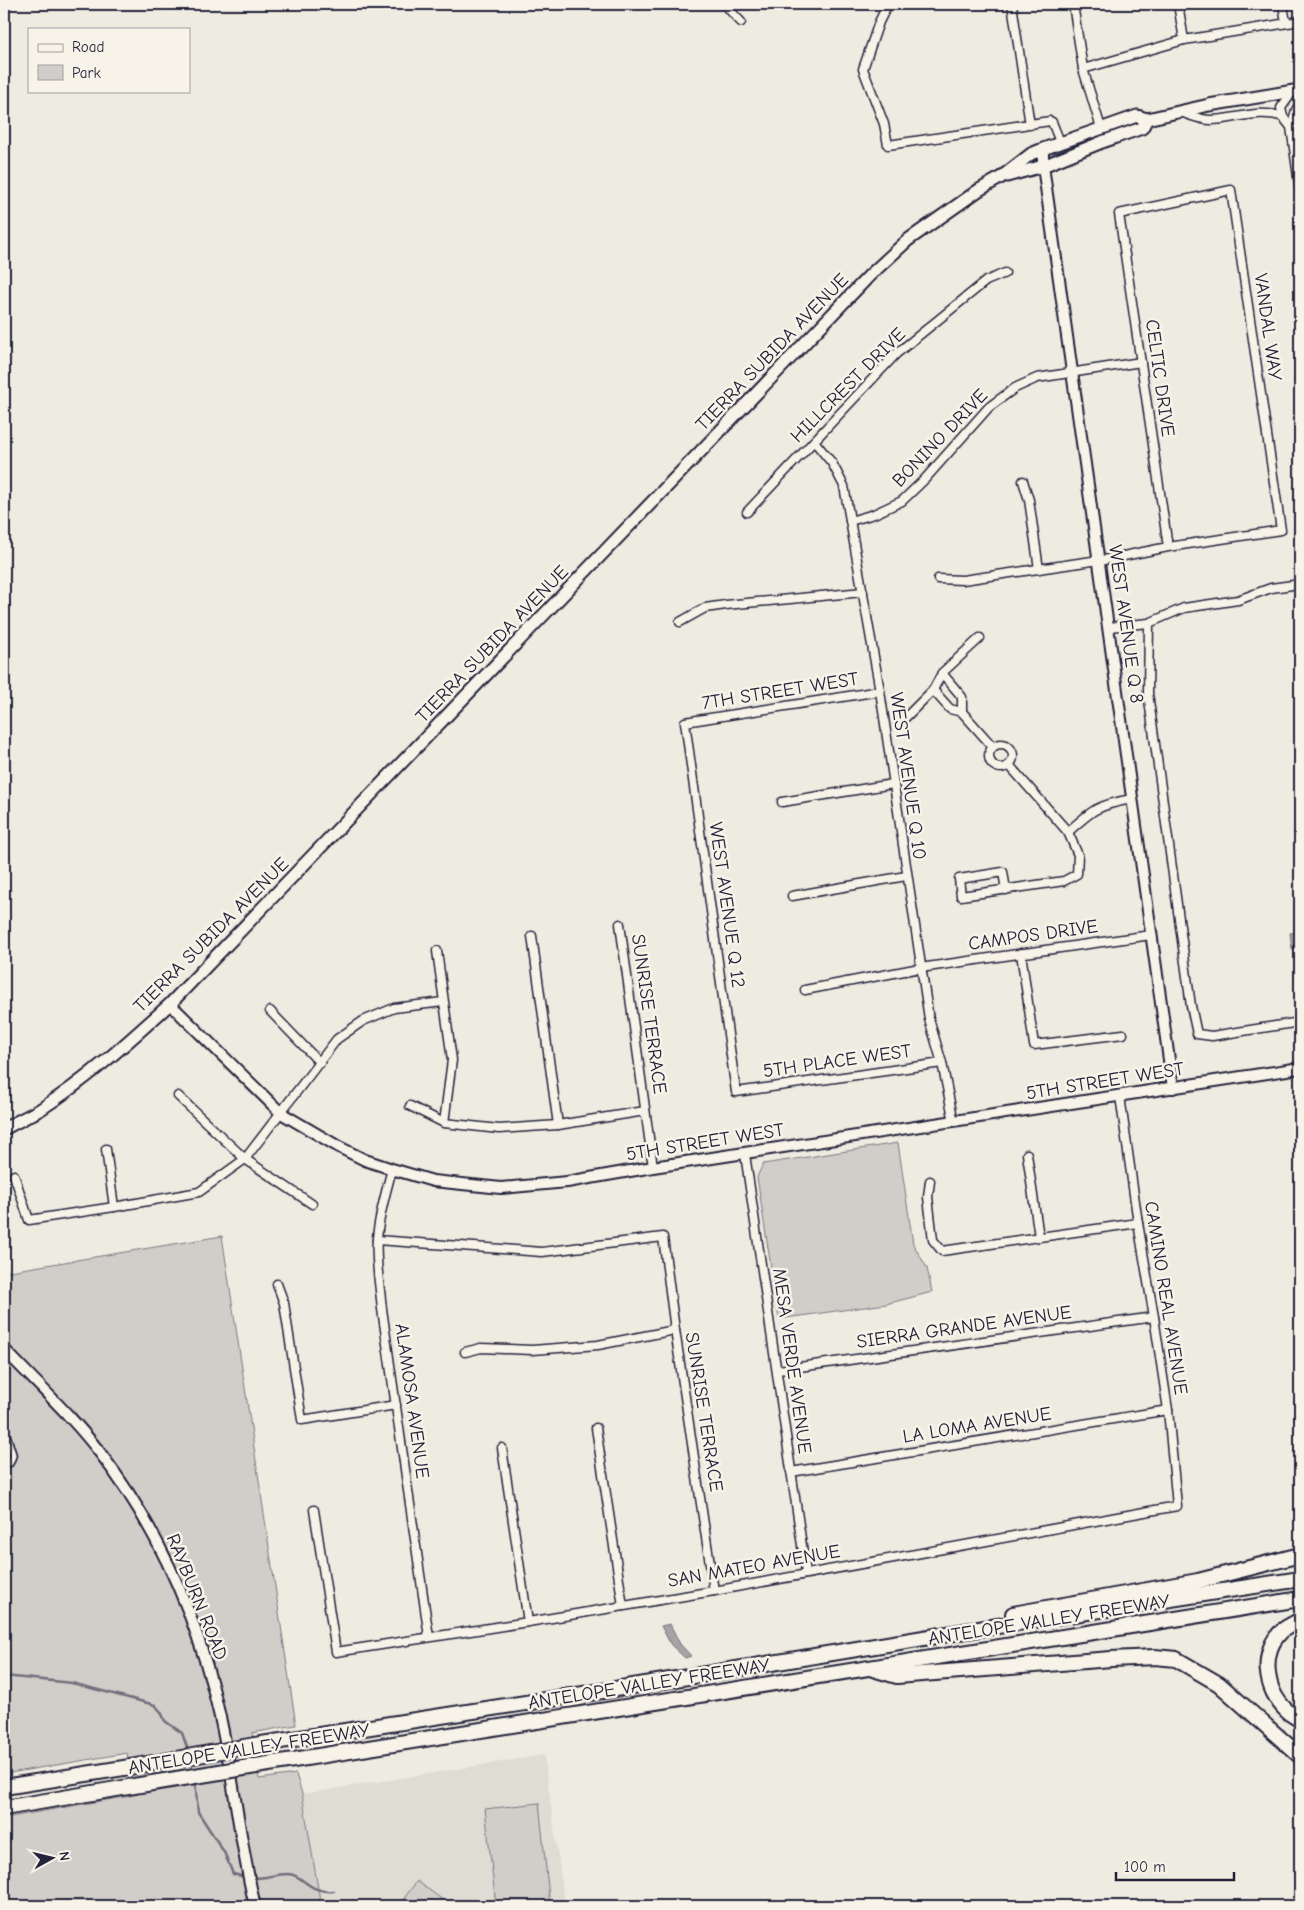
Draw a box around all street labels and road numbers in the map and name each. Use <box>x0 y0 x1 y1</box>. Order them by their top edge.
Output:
street label: TIERRA SUBIDA AVENUE <box>691 269 853 435</box>
street label: VANDAL WAY <box>1250 272 1287 383</box>
street label: CELTIC DRIVE <box>1141 318 1179 438</box>
street label: HILLCREST DRIVE <box>786 323 910 447</box>
street label: BONINO DRIVE <box>888 385 992 491</box>
street label: WEST AVENUE Q 8 <box>1104 543 1148 705</box>
street label: TIERRA SUBIDA AVENUE <box>411 561 573 727</box>
street label: 7TH STREET WEST <box>700 668 860 714</box>
street label: WEST AVENUE Q 10 <box>885 691 931 861</box>
street label: WEST AVENUE Q 12 <box>704 821 750 989</box>
street label: TIERRA SUBIDA AVENUE <box>129 853 293 1017</box>
street label: CAMPOS DRIVE <box>967 915 1099 955</box>
street label: SUNRISE TERRACE <box>627 933 671 1095</box>
street label: 5TH PLACE WEST <box>762 1040 912 1082</box>
street label: 5TH STREET WEST <box>1024 1058 1186 1104</box>
street label: 5TH STREET WEST <box>624 1119 786 1165</box>
street label: CAMINO REAL AVENUE <box>1140 1200 1192 1396</box>
street label: MESA VERDE AVENUE <box>768 1267 816 1455</box>
street label: SIERRA GRANDE AVENUE <box>855 1301 1073 1353</box>
street label: ALAMOSA AVENUE <box>390 1322 434 1480</box>
street label: SUNRISE TERRACE <box>681 1331 727 1493</box>
street label: LA LOMA AVENUE <box>901 1402 1053 1448</box>
street label: RAYBURN ROAD <box>162 1531 232 1663</box>
street label: SAN MATEO AVENUE <box>666 1540 842 1592</box>
street label: ANTELOPE VALLEY FREEWAY <box>927 1590 1172 1650</box>
street label: ANTELOPE VALLEY FREEWAY <box>527 1654 772 1714</box>
street label: ANTELOPE VALLEY FREEWAY <box>127 1719 372 1779</box>

